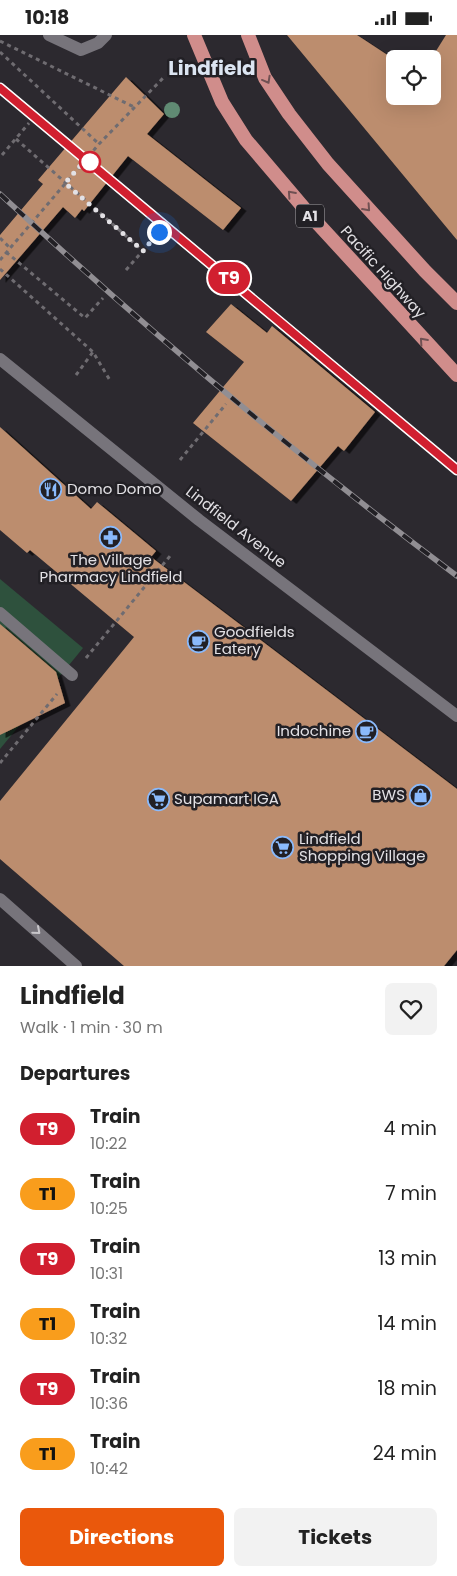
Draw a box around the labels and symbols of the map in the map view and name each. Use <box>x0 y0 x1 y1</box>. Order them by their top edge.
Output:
district label: Lindfield <box>168 54 256 82</box>
one-way arrow <box>261 74 271 83</box>
unlabelled marker <box>79 151 101 173</box>
one-way arrow <box>287 190 296 199</box>
one-way arrow <box>361 202 370 211</box>
road number: A1 <box>296 205 324 227</box>
your location <box>147 220 172 245</box>
street label: Pacific Highway <box>336 221 431 323</box>
line badge: T9 <box>206 262 252 294</box>
one-way arrow <box>420 337 429 346</box>
restaurant icon: Domo Domo <box>39 477 63 501</box>
place label: Domo Domo <box>67 478 162 499</box>
street label: Lindfield Avenue <box>182 481 291 572</box>
pharmacy icon: The Village Pharmacy Lindfield <box>99 525 123 549</box>
place label: The Village Pharmacy Lindfield <box>40 549 182 587</box>
place label: Goodfields Eatery <box>214 621 295 659</box>
cafe icon: Goodfields Eatery <box>186 629 210 653</box>
cafe icon: Indochine <box>355 719 379 743</box>
place label: Indochine <box>277 720 351 741</box>
shop icon: BWS <box>409 783 433 807</box>
place label: BWS <box>372 784 405 805</box>
supermarket icon: Supamart IGA <box>146 787 170 811</box>
place label: Supamart IGA <box>174 788 279 809</box>
place label: Lindfield Shopping Village <box>299 828 426 866</box>
supermarket icon: Lindfield Shopping Village <box>271 836 295 860</box>
one-way arrow <box>31 926 40 935</box>

